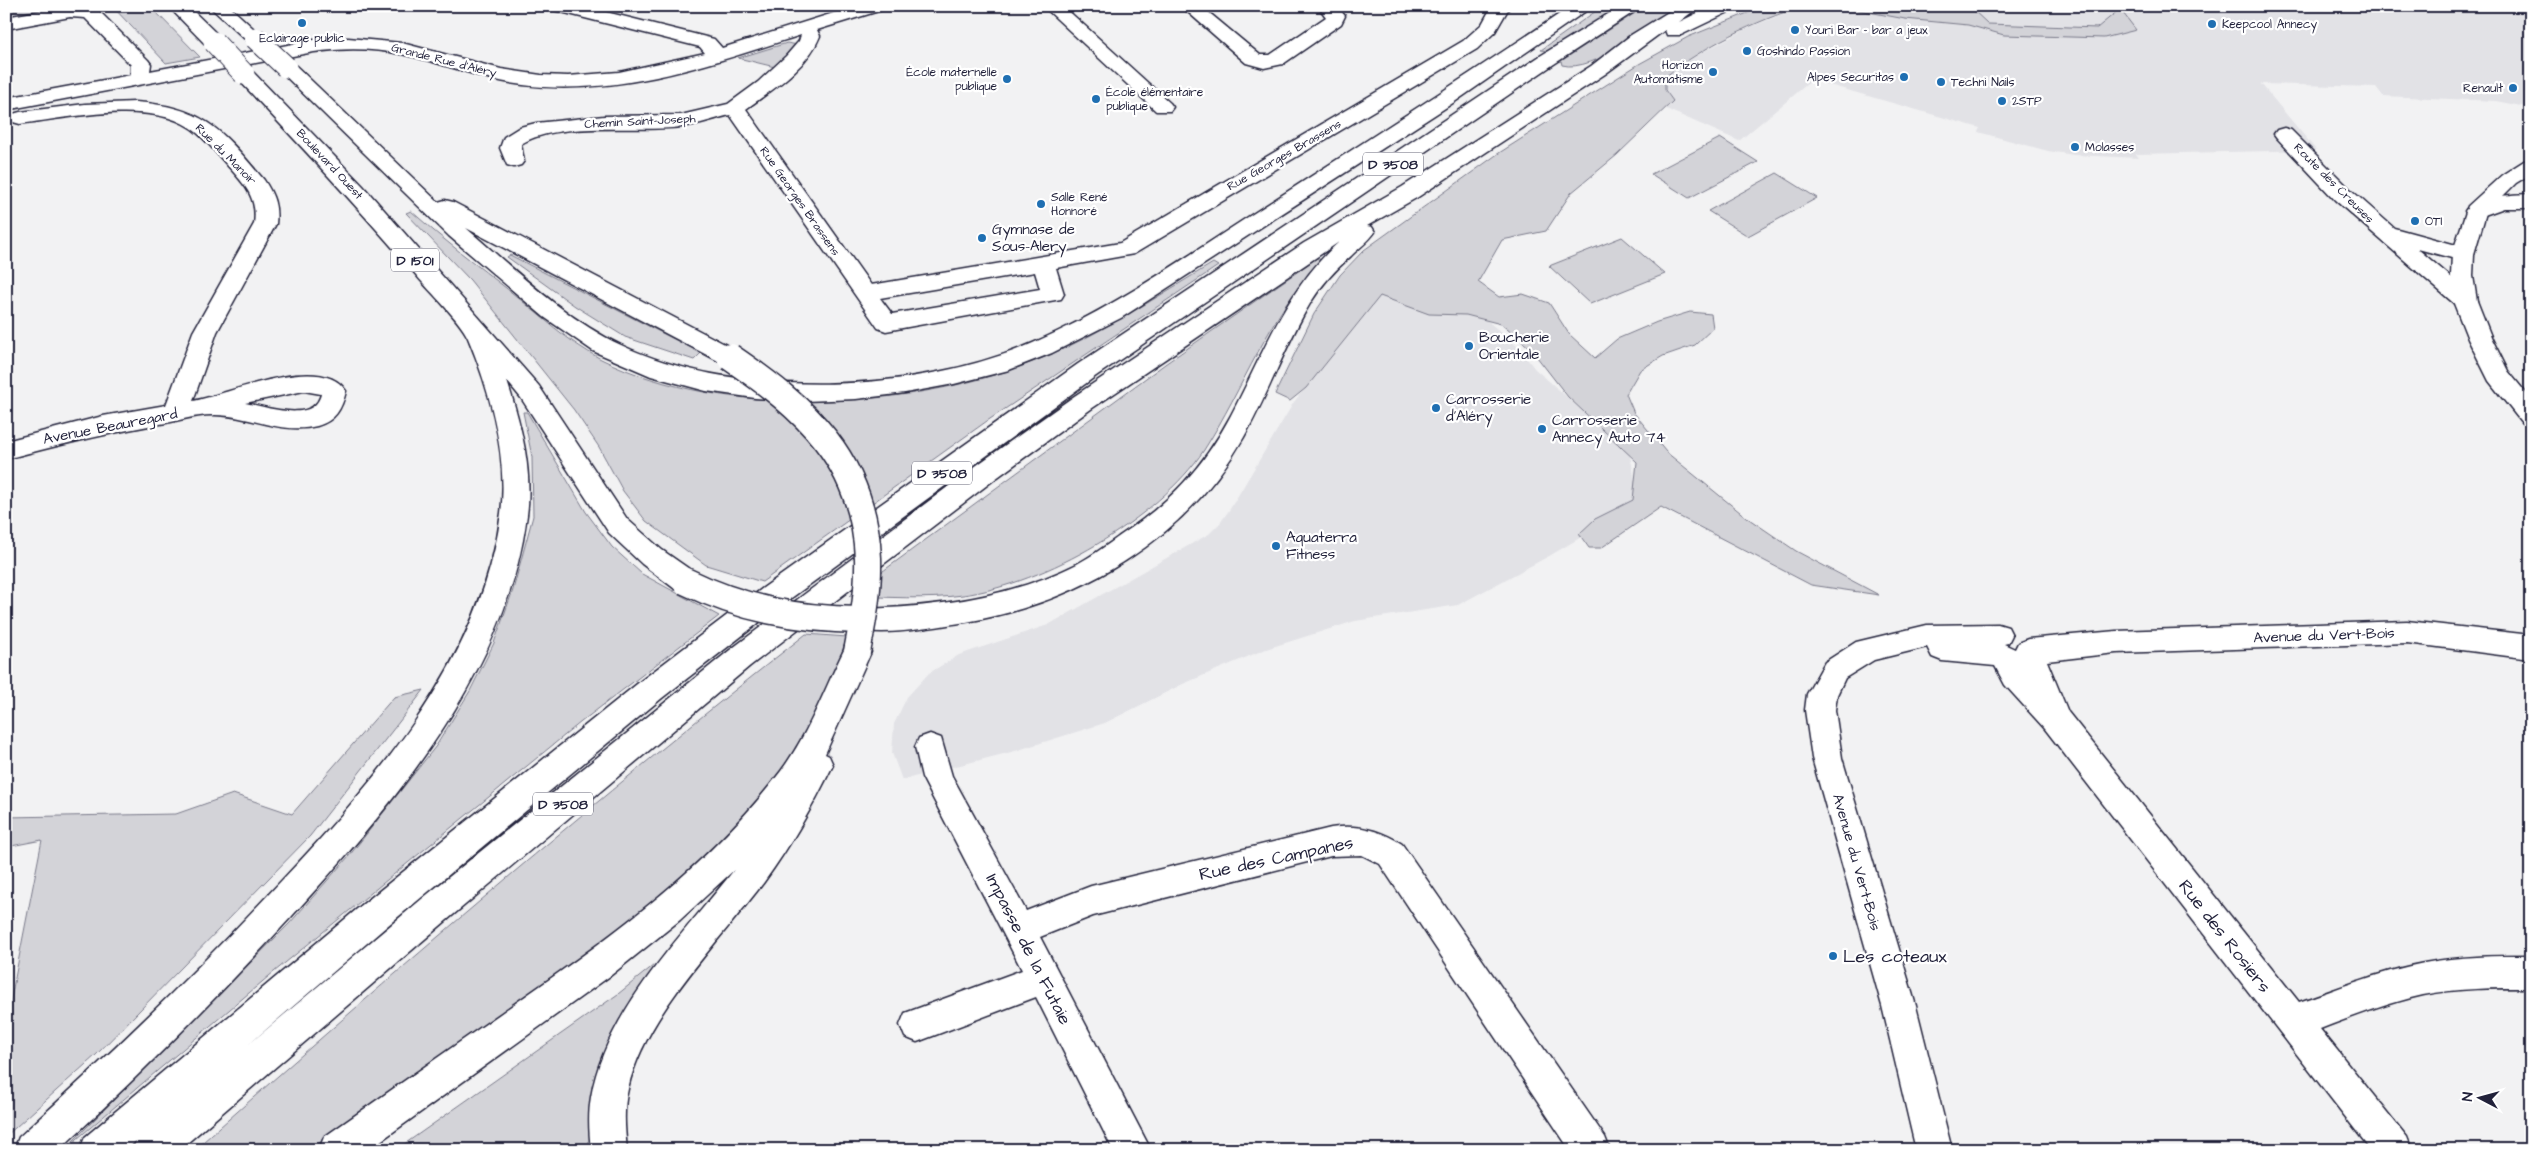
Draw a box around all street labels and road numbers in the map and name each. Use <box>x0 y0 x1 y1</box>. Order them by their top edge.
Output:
street label: Grande Rue d'Aléry <box>389 39 499 83</box>
street label: Chemin Saint-Joseph <box>584 110 696 133</box>
street label: Rue Georges Brassens <box>1224 116 1345 196</box>
street label: Rue du Manoir <box>191 120 260 189</box>
street label: Boulevard Ouest <box>292 125 367 204</box>
street label: Route des Creuses <box>2290 139 2378 227</box>
street label: Rue Georges Brassens <box>755 143 844 260</box>
road number: D 3508 <box>1363 152 1423 175</box>
road number: D 1501 <box>391 248 439 272</box>
street label: Avenue Beauregard <box>41 403 180 451</box>
road number: D 3508 <box>912 462 972 484</box>
street label: Avenue du Vert-Bois <box>2253 623 2396 648</box>
street label: Avenue du Vert-Bois <box>1827 791 1886 933</box>
road number: D 3508 <box>533 792 593 816</box>
street label: Rue des Campanes <box>1197 830 1355 887</box>
street label: Impasse de la Futaie <box>980 869 1078 1029</box>
street label: Rue des Rosiers <box>2172 874 2277 998</box>

